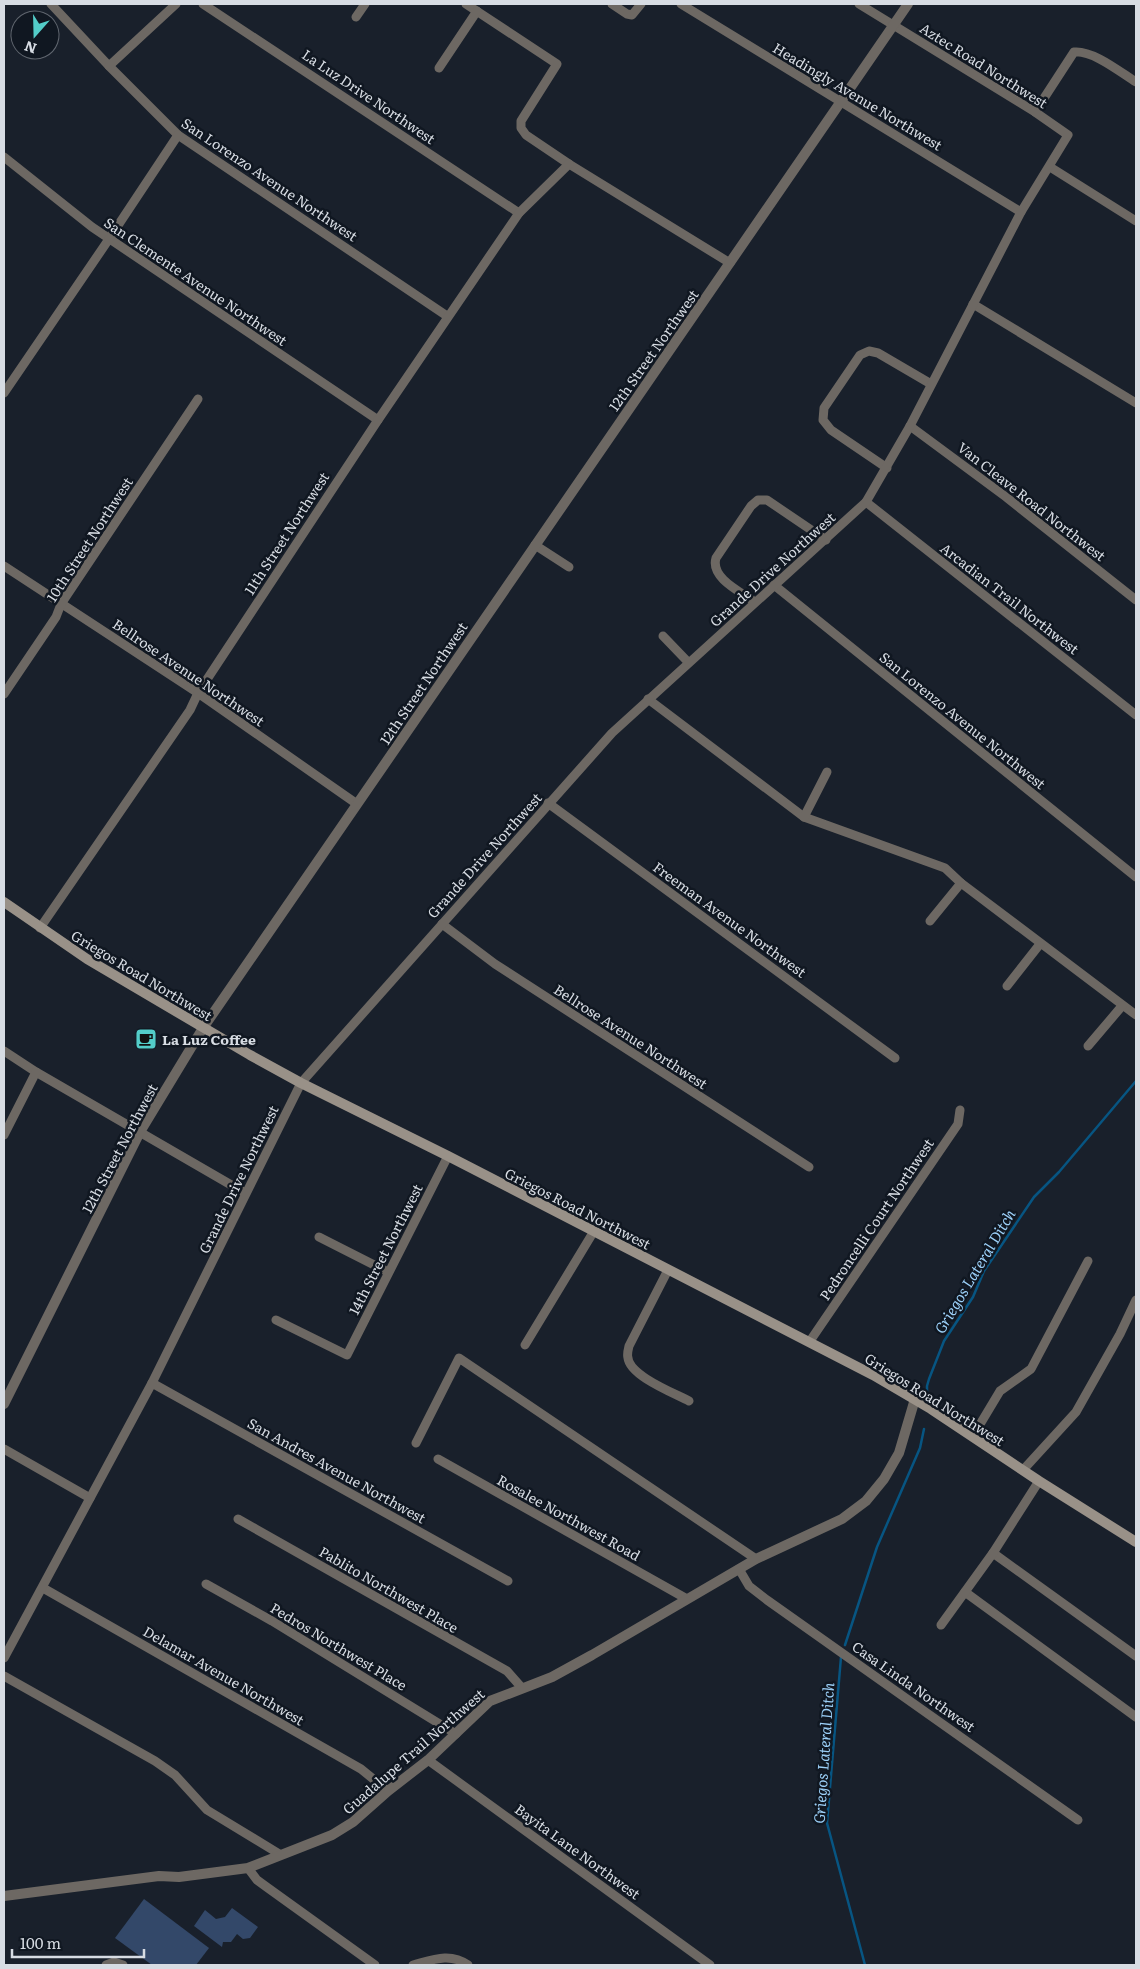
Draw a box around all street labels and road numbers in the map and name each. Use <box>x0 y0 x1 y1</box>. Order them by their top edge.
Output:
street label: Aztec Road Northwest <box>916 18 1052 113</box>
street label: Headingly Avenue Northwest <box>770 37 947 155</box>
street label: La Luz Drive Northwest <box>298 44 440 148</box>
street label: San Lorenzo Avenue Northwest <box>178 113 362 246</box>
street label: San Clemente Avenue Northwest <box>100 212 292 350</box>
street label: 12th Street Northwest <box>603 285 703 415</box>
street label: Van Cleave Road Northwest <box>954 437 1110 565</box>
street label: 11th Street Northwest <box>239 467 333 598</box>
street label: 10th Street Northwest <box>41 472 137 605</box>
street label: Grande Drive Northwest <box>705 507 839 631</box>
street label: Arcadian Trail Northwest <box>937 538 1084 659</box>
street label: Bellrose Avenue Northwest <box>109 614 269 731</box>
street label: 12th Street Northwest <box>374 617 472 748</box>
street label: San Lorenzo Avenue Northwest <box>876 647 1050 793</box>
street label: Grande Drive Northwest <box>422 788 546 922</box>
street label: Freeman Avenue Northwest <box>649 857 811 982</box>
street label: Griegos Road Northwest <box>68 925 217 1025</box>
street label: Bellrose Avenue Northwest <box>550 979 712 1093</box>
street label: 12th Street Northwest <box>76 1079 162 1216</box>
street label: Grande Drive Northwest <box>193 1101 283 1256</box>
street label: Pedroncelli Court Northwest <box>814 1134 938 1304</box>
street label: Griegos Road Northwest <box>502 1162 655 1254</box>
street label: 14th Street Northwest <box>343 1180 427 1318</box>
street label: Griegos Road Northwest <box>861 1348 1009 1450</box>
street label: San Andres Avenue Northwest <box>244 1413 430 1528</box>
street label: Rosalee Northwest Road <box>494 1469 645 1565</box>
street label: Pablito Northwest Place <box>316 1541 462 1637</box>
street label: Pedros Northwest Place <box>267 1597 411 1695</box>
street label: Delamar Avenue Northwest <box>140 1621 309 1730</box>
street label: Casa Linda Northwest <box>848 1636 980 1736</box>
street label: Guadalupe Trail Northwest <box>338 1683 489 1818</box>
street label: Bayita Lane Northwest <box>511 1799 645 1904</box>

